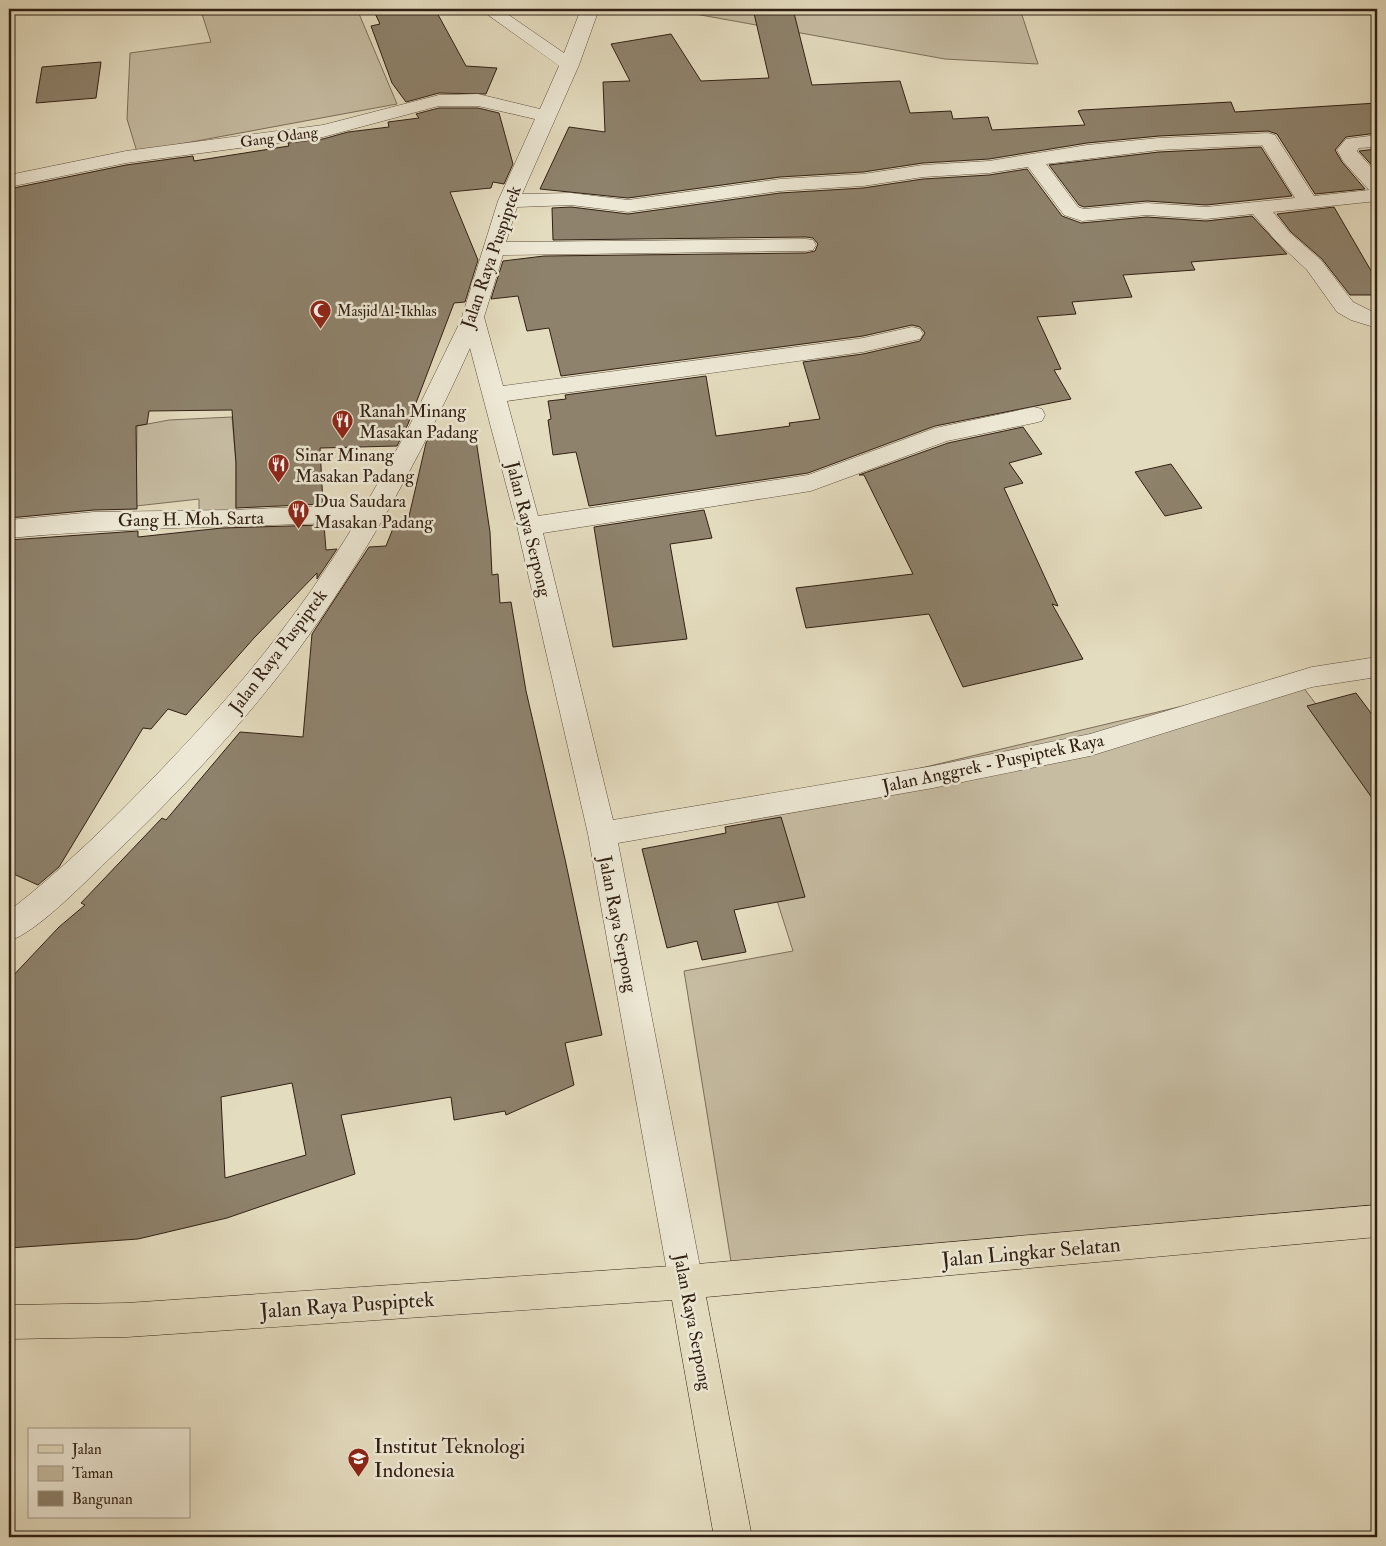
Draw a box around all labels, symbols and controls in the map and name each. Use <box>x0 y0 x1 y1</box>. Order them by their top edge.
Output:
street label: Gang Odang <box>239 123 320 152</box>
street label: Jalan Raya Puspiptek <box>456 182 527 332</box>
mosque icon: Masjid Al-Ikhlas <box>309 299 333 330</box>
place label: Masjid Al-Ikhlas <box>337 302 437 321</box>
place label: Ranah Minang Masakan Padang <box>359 400 479 444</box>
restaurant icon: Ranah Minang Masakan Padang <box>331 409 355 440</box>
place label: Sinar Minang Masakan Padang <box>295 444 415 488</box>
restaurant icon: Sinar Minang Masakan Padang <box>267 453 291 484</box>
street label: Jalan Raya Serpong <box>500 458 557 600</box>
place label: Dua Saudara Masakan Padang <box>314 490 434 534</box>
restaurant icon: Dua Saudara Masakan Padang <box>286 499 310 530</box>
street label: Gang H. Moh. Sarta <box>118 507 265 532</box>
street label: Jalan Raya Puspiptek <box>224 584 333 719</box>
street label: Jalan Anggrek - Puspiptek Raya <box>879 729 1107 798</box>
street label: Jalan Raya Serpong <box>593 853 642 995</box>
street label: Jalan Lingkar Selatan <box>940 1231 1122 1274</box>
street label: Jalan Raya Serpong <box>668 1251 717 1393</box>
street label: Jalan Raya Puspiptek <box>258 1286 435 1325</box>
legend <box>28 1428 190 1518</box>
place label: Institut Teknologi Indonesia <box>374 1433 526 1484</box>
text: Jalan <box>71 1440 102 1460</box>
school or university icon: Institut Teknologi Indonesia <box>346 1446 370 1477</box>
text: Taman <box>72 1464 113 1483</box>
text: Bangunan <box>72 1490 133 1509</box>

